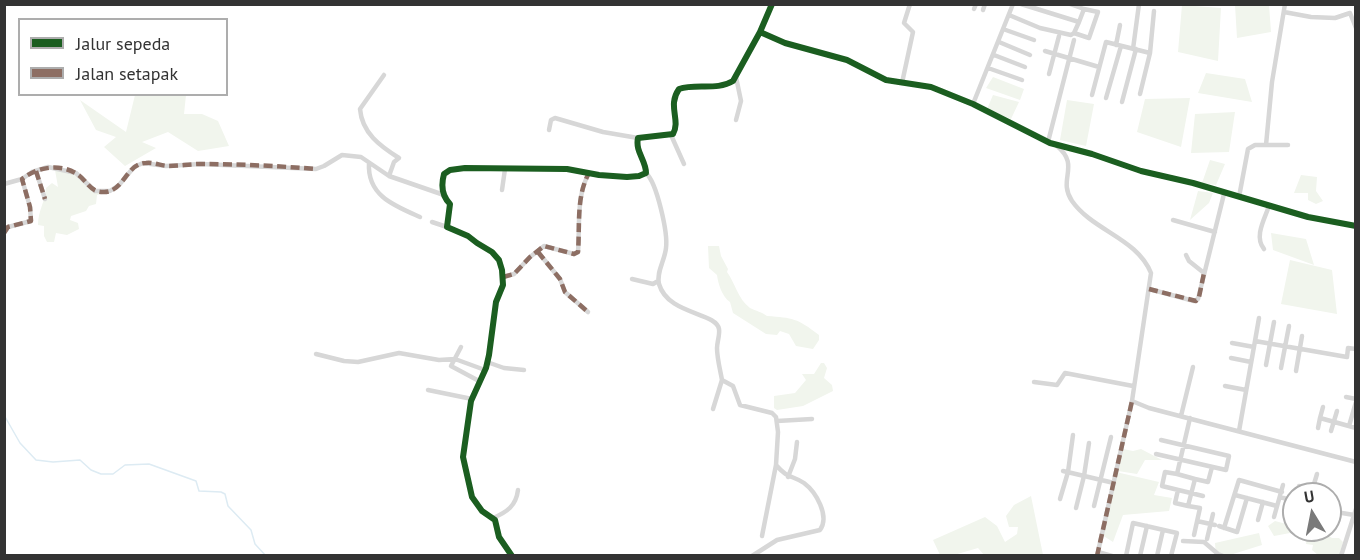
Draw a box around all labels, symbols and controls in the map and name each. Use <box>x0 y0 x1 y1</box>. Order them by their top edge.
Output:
legend <box>18 18 228 96</box>
text: Jalur sepeda <box>76 32 170 55</box>
text: Jalan setapak <box>76 62 178 85</box>
north arrow <box>1282 482 1342 542</box>
text: U <box>1303 486 1316 507</box>

